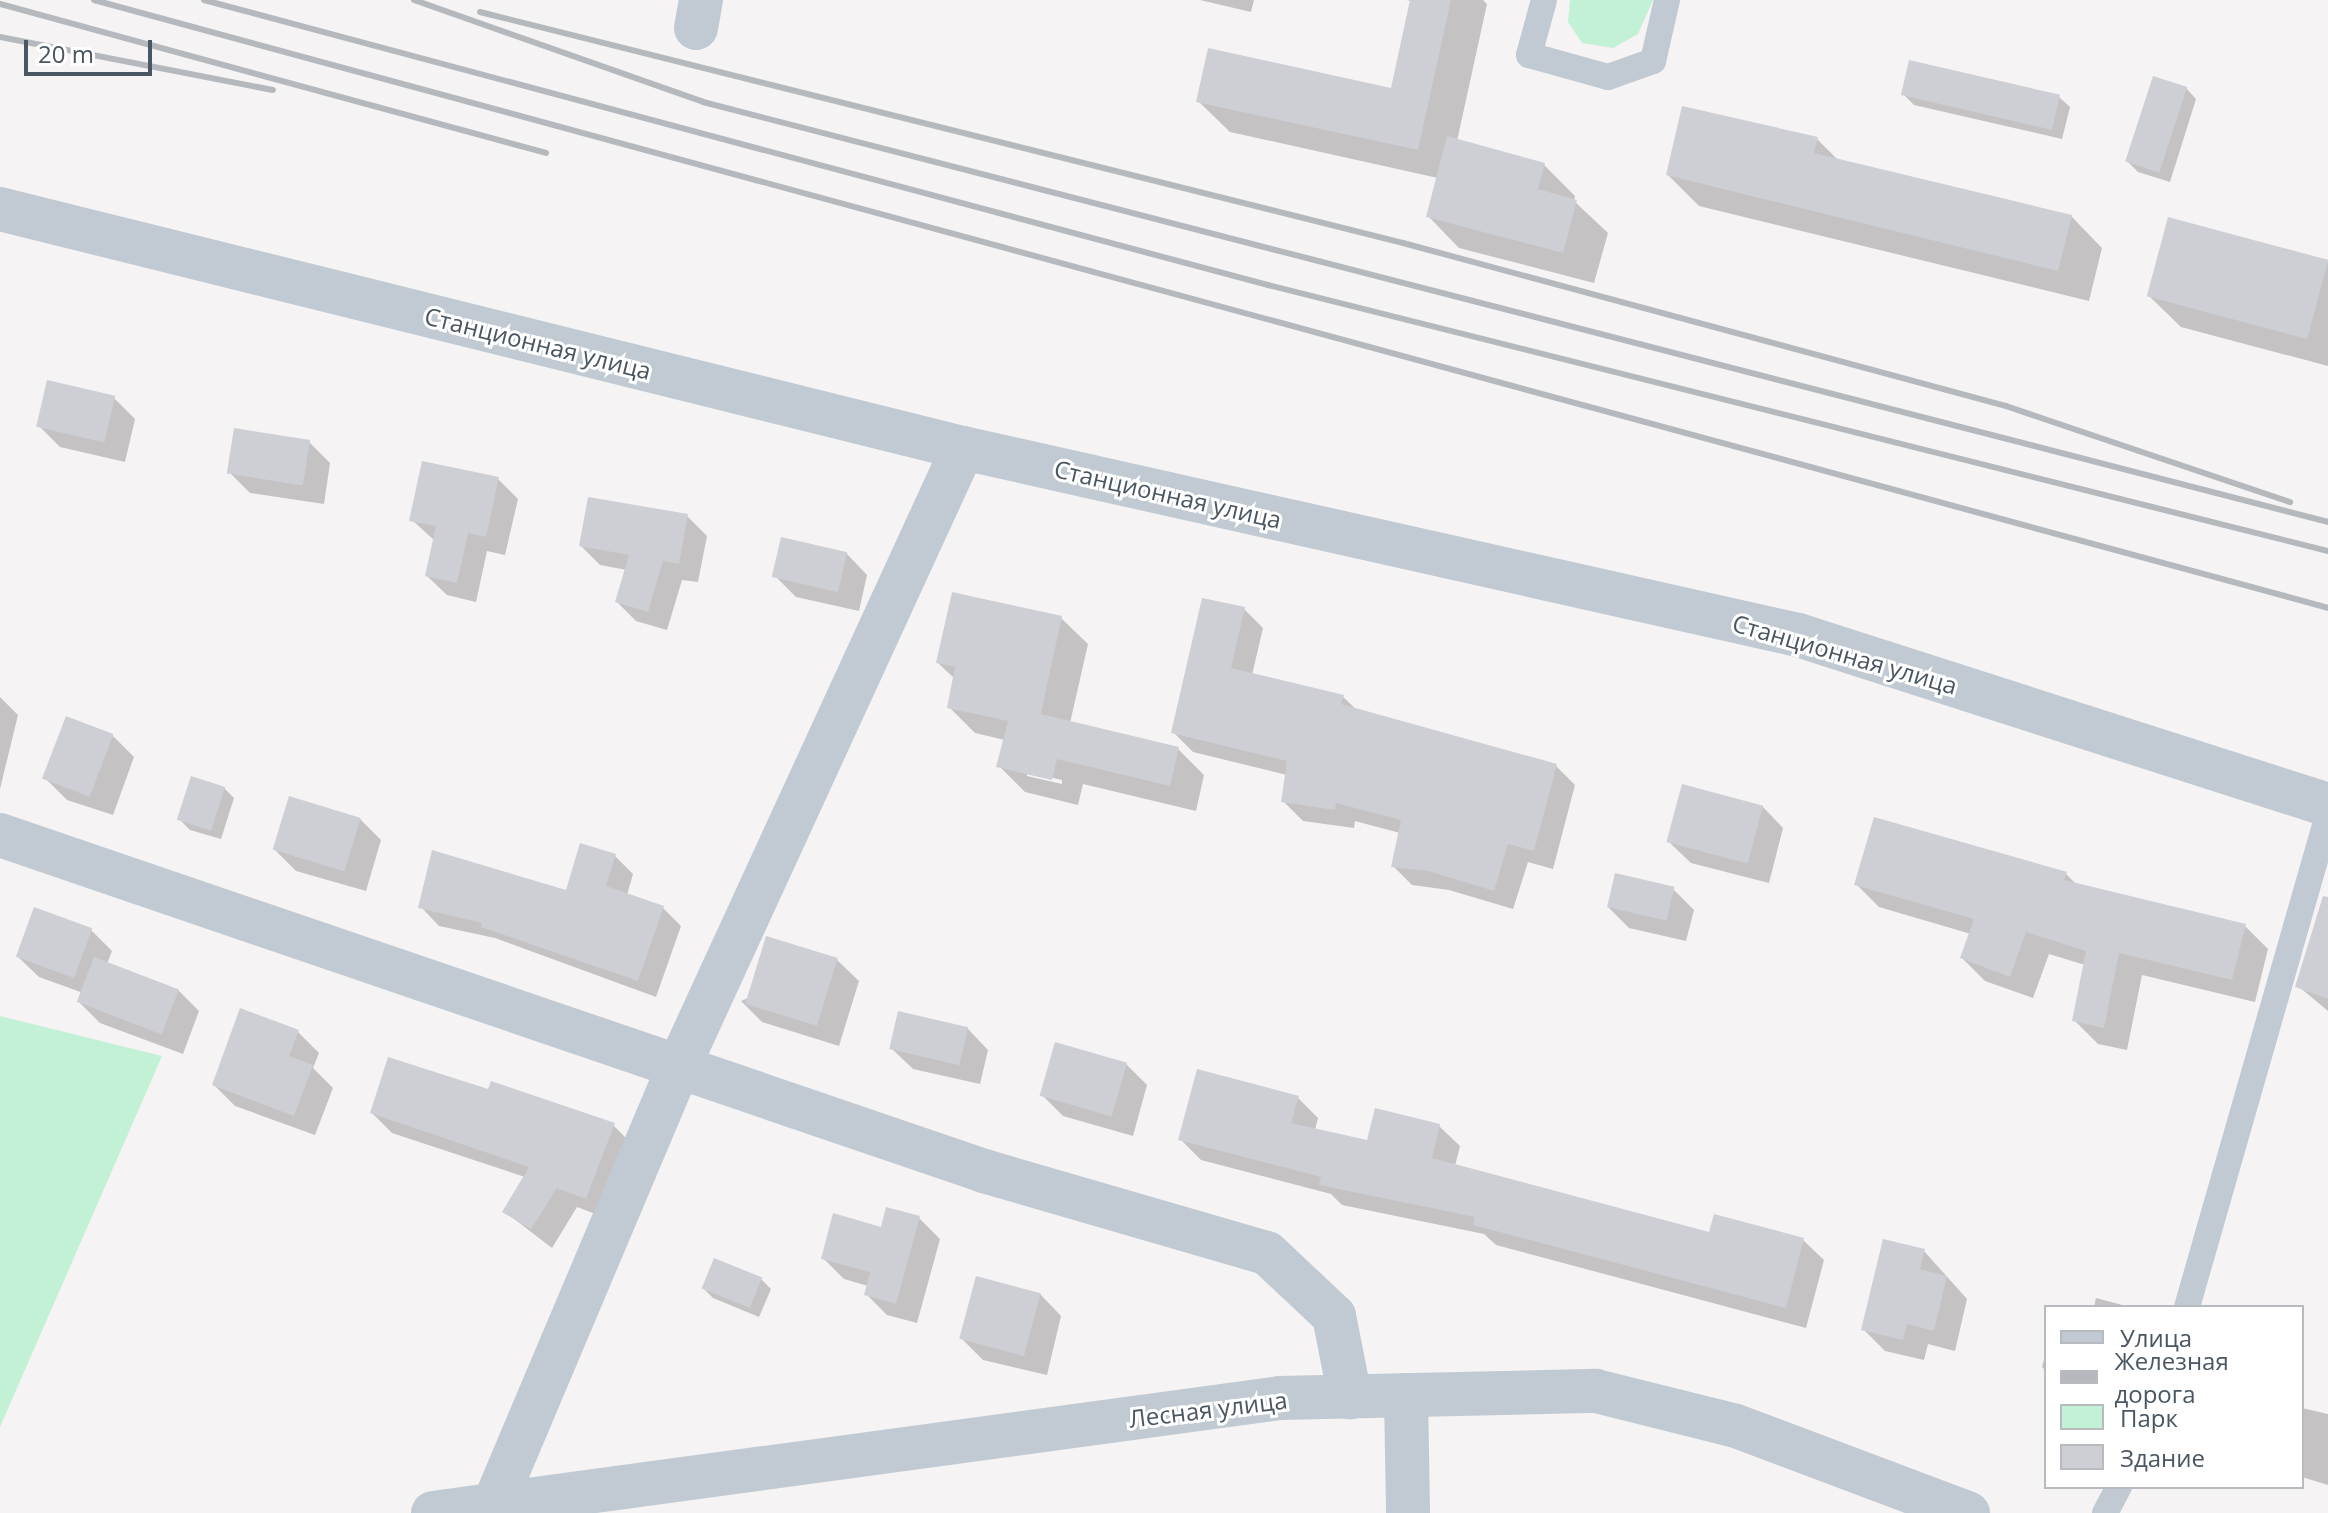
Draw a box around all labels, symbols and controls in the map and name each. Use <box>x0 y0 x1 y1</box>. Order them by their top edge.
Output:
scale bar <box>28 24 156 74</box>
text: 20 m <box>38 37 94 70</box>
street label: Станционная улица <box>422 301 654 385</box>
street label: Станционная улица <box>1052 454 1284 534</box>
street label: Станционная улица <box>1729 608 1961 700</box>
legend <box>2044 1305 2304 1489</box>
text: Улица <box>2120 1321 2192 1354</box>
text: Железная дорога <box>2114 1344 2229 1410</box>
street label: Лесная улица <box>1127 1385 1289 1433</box>
text: Парк <box>2120 1401 2178 1434</box>
text: Здание <box>2120 1441 2205 1474</box>

